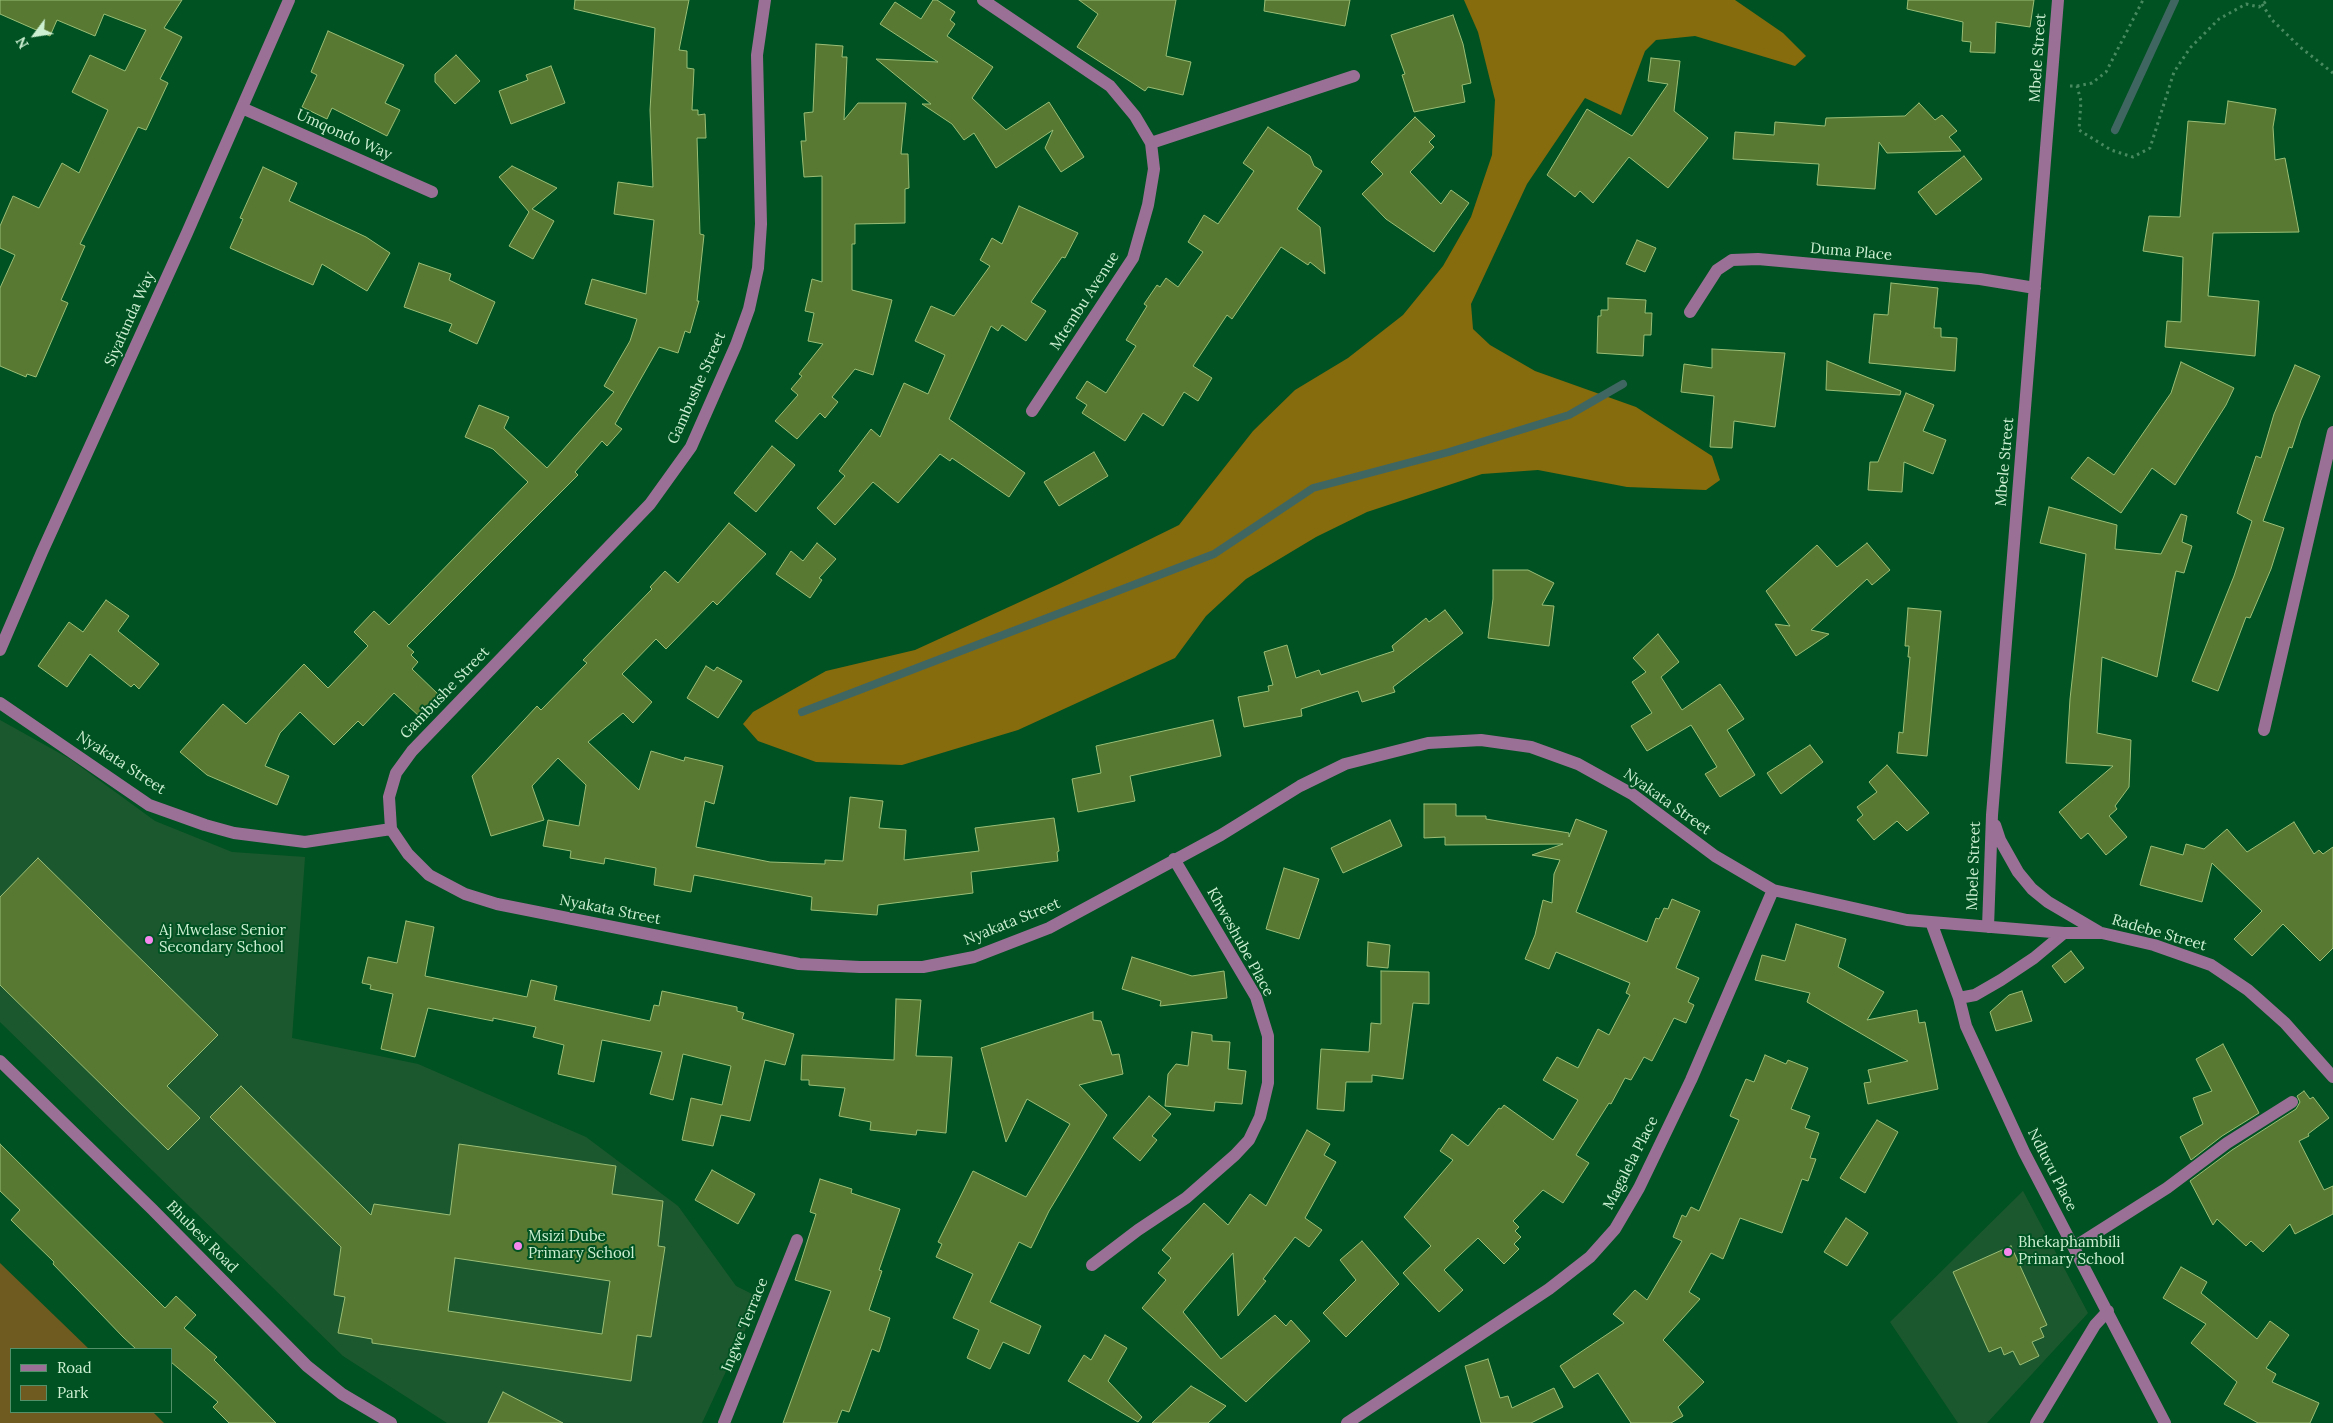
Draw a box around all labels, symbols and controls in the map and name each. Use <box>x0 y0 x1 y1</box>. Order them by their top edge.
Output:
north arrow <box>10 10 60 60</box>
street label: Mbele Street <box>2026 13 2050 103</box>
text: N <box>12 33 33 52</box>
street label: Umqondo Way <box>293 106 395 164</box>
street label: Duma Place <box>1809 239 1893 265</box>
street label: Mtembu Avenue <box>1047 248 1123 354</box>
street label: Siyafunda Way <box>101 269 159 369</box>
street label: Gambushe Street <box>664 329 730 447</box>
street label: Mbele Street <box>1992 417 2018 507</box>
street label: Gambushe Street <box>397 643 493 743</box>
street label: Nyakata Street <box>73 727 169 799</box>
street label: Nyakata Street <box>1620 765 1714 839</box>
street label: Mbele Street <box>1963 821 1985 911</box>
street label: Khweshube Place <box>1203 884 1277 1000</box>
street label: Nyakata Street <box>558 891 662 929</box>
street label: Nyakata Street <box>961 894 1063 950</box>
street label: Radebe Street <box>2110 911 2208 955</box>
place label: Aj Mwelase Senior Secondary School <box>159 922 286 957</box>
marker: Aj Mwelase Senior Secondary School <box>143 934 155 946</box>
street label: Magalela Place <box>1600 1113 1662 1213</box>
street label: Ndluvu Place <box>2023 1126 2081 1214</box>
street label: Bhubesi Road <box>162 1197 242 1277</box>
place label: Msizi Dube Primary School <box>528 1228 635 1263</box>
place label: Bhekaphambili Primary School <box>2018 1234 2125 1269</box>
marker: Msizi Dube Primary School <box>512 1240 524 1252</box>
marker: Bhekaphambili Primary School <box>2002 1246 2014 1258</box>
street label: Ingwe Terrace <box>718 1275 772 1375</box>
legend <box>10 1348 172 1413</box>
text: Road <box>57 1358 92 1377</box>
text: Park <box>57 1383 88 1402</box>

